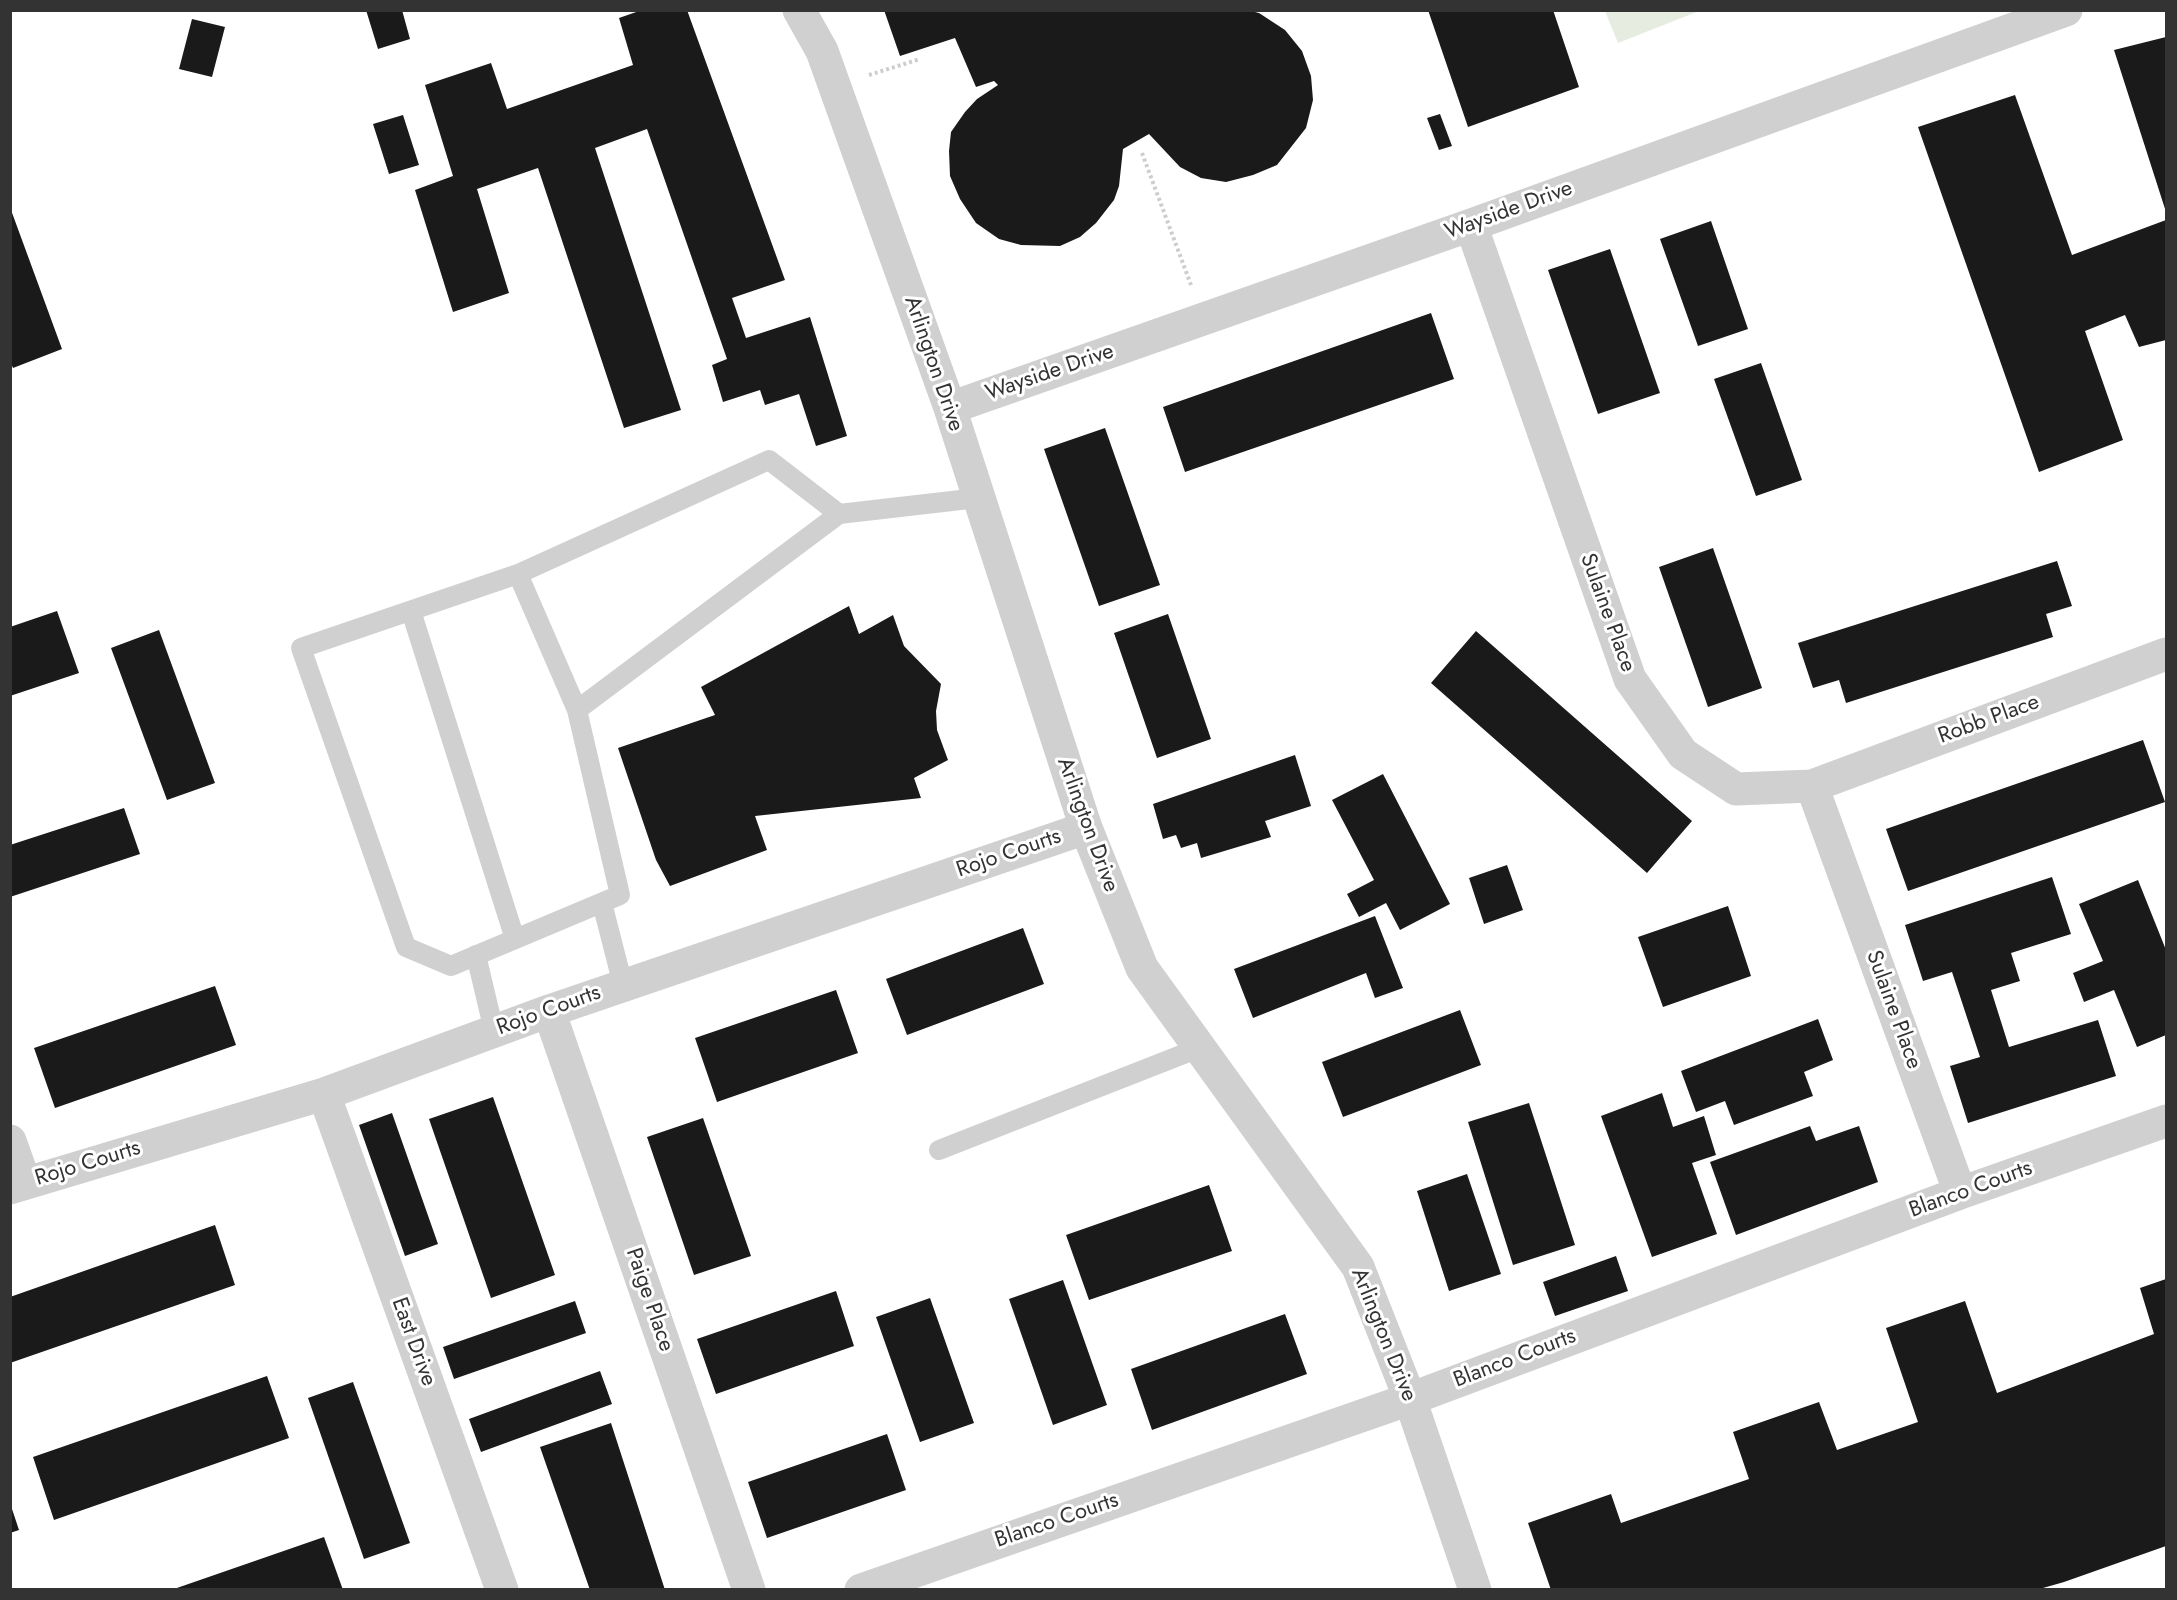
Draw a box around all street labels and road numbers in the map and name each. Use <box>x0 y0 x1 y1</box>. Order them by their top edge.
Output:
street label: Wayside Drive <box>1442 176 1576 246</box>
street label: Arlington Drive <box>898 293 968 435</box>
street label: Wayside Drive <box>982 339 1118 407</box>
street label: Sulaine Place <box>1573 550 1641 676</box>
street label: Robb Place <box>1935 690 2043 750</box>
street label: Arlington Drive <box>1050 754 1124 896</box>
street label: Rojo Courts <box>953 824 1065 884</box>
street label: Sulaine Place <box>1859 947 1927 1073</box>
street label: Rojo Courts <box>493 980 605 1042</box>
street label: Rojo Courts <box>32 1135 144 1193</box>
street label: Blanco Courts <box>1906 1156 2036 1224</box>
street label: Paige Place <box>619 1245 679 1355</box>
street label: Arlington Drive <box>1344 1265 1422 1405</box>
street label: East Drive <box>385 1294 441 1390</box>
street label: Blanco Courts <box>1450 1324 1580 1394</box>
street label: Blanco Courts <box>992 1488 1122 1554</box>

